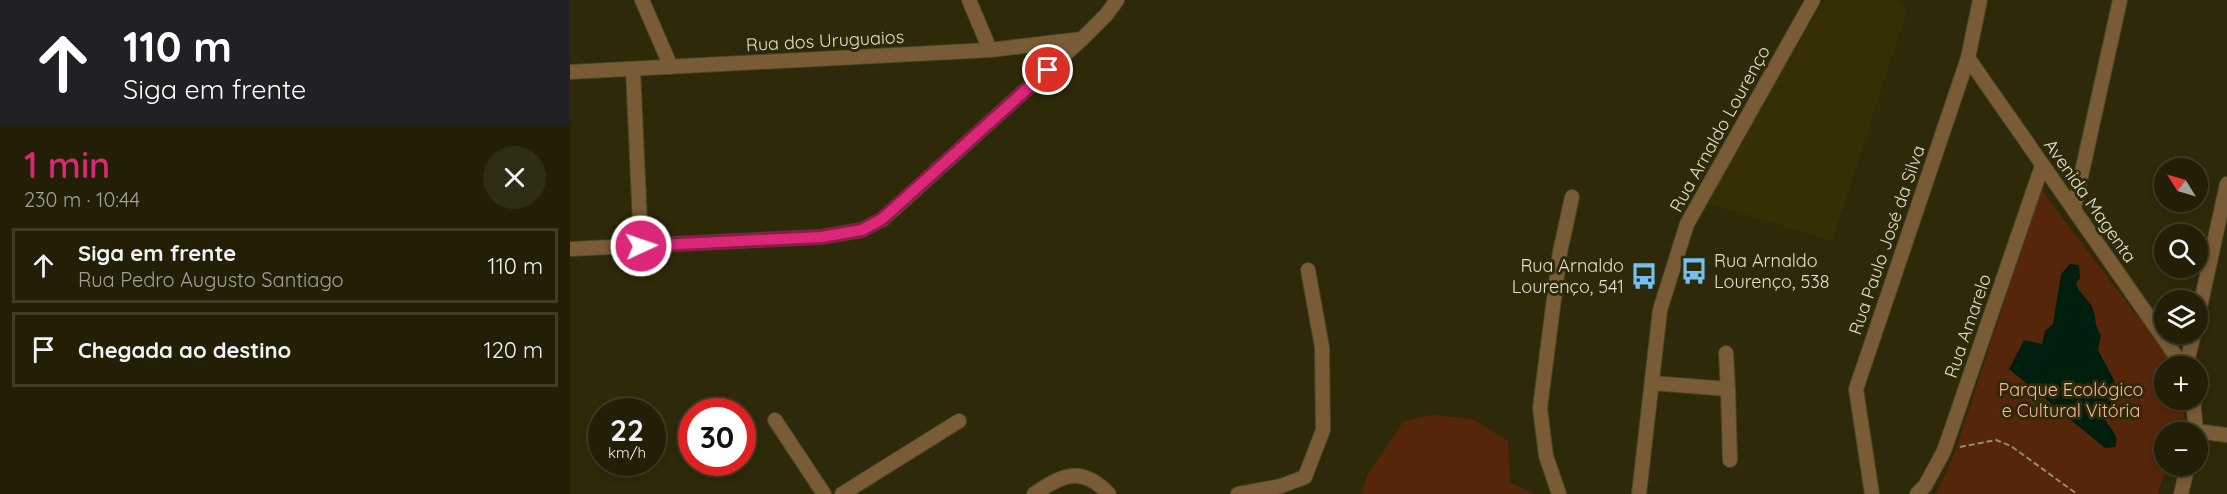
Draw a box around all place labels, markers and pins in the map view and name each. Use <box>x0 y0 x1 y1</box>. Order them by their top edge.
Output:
pin <box>1022 44 1073 95</box>
place label: Rua Arnaldo Lourenço, 538 <box>1714 249 1829 293</box>
place label: Rua Arnaldo Lourenço, 541 <box>1512 254 1624 298</box>
bus stop icon: Rua Arnaldo Lourenço, 538 <box>1679 256 1709 286</box>
bus stop icon: Rua Arnaldo Lourenço, 541 <box>1629 261 1659 291</box>

